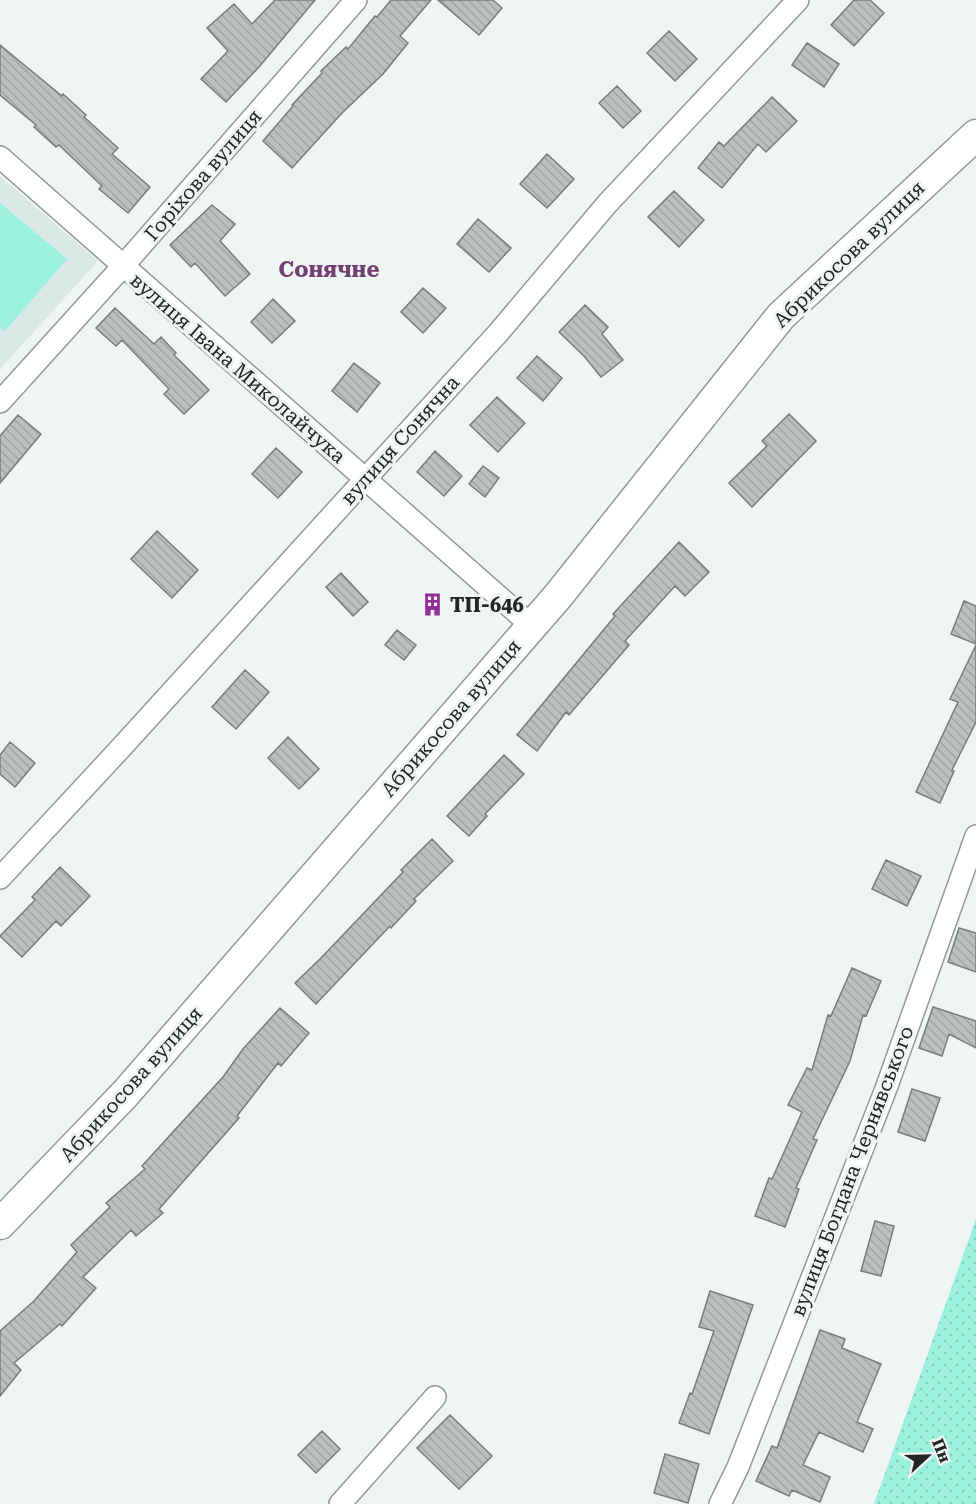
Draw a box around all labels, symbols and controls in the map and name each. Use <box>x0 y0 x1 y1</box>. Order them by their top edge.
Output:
street label: Горіхова вулиця <box>139 104 267 246</box>
street label: Абрикосова вулиця <box>769 176 929 332</box>
district label: Сонячне <box>279 257 379 282</box>
street label: вулиця Івана Миколайчука <box>125 268 351 468</box>
street label: вулиця Сонячна <box>336 370 464 510</box>
building icon: ТП-646 <box>419 592 445 618</box>
place label: ТП-646 <box>450 593 524 617</box>
street label: Абрикосова вулиця <box>376 634 526 802</box>
street label: Абрикосова вулиця <box>55 1001 207 1167</box>
street label: вулиця Богдана Чернявського <box>785 1022 919 1320</box>
north arrow <box>898 1426 958 1486</box>
text: Пн <box>928 1436 955 1465</box>

